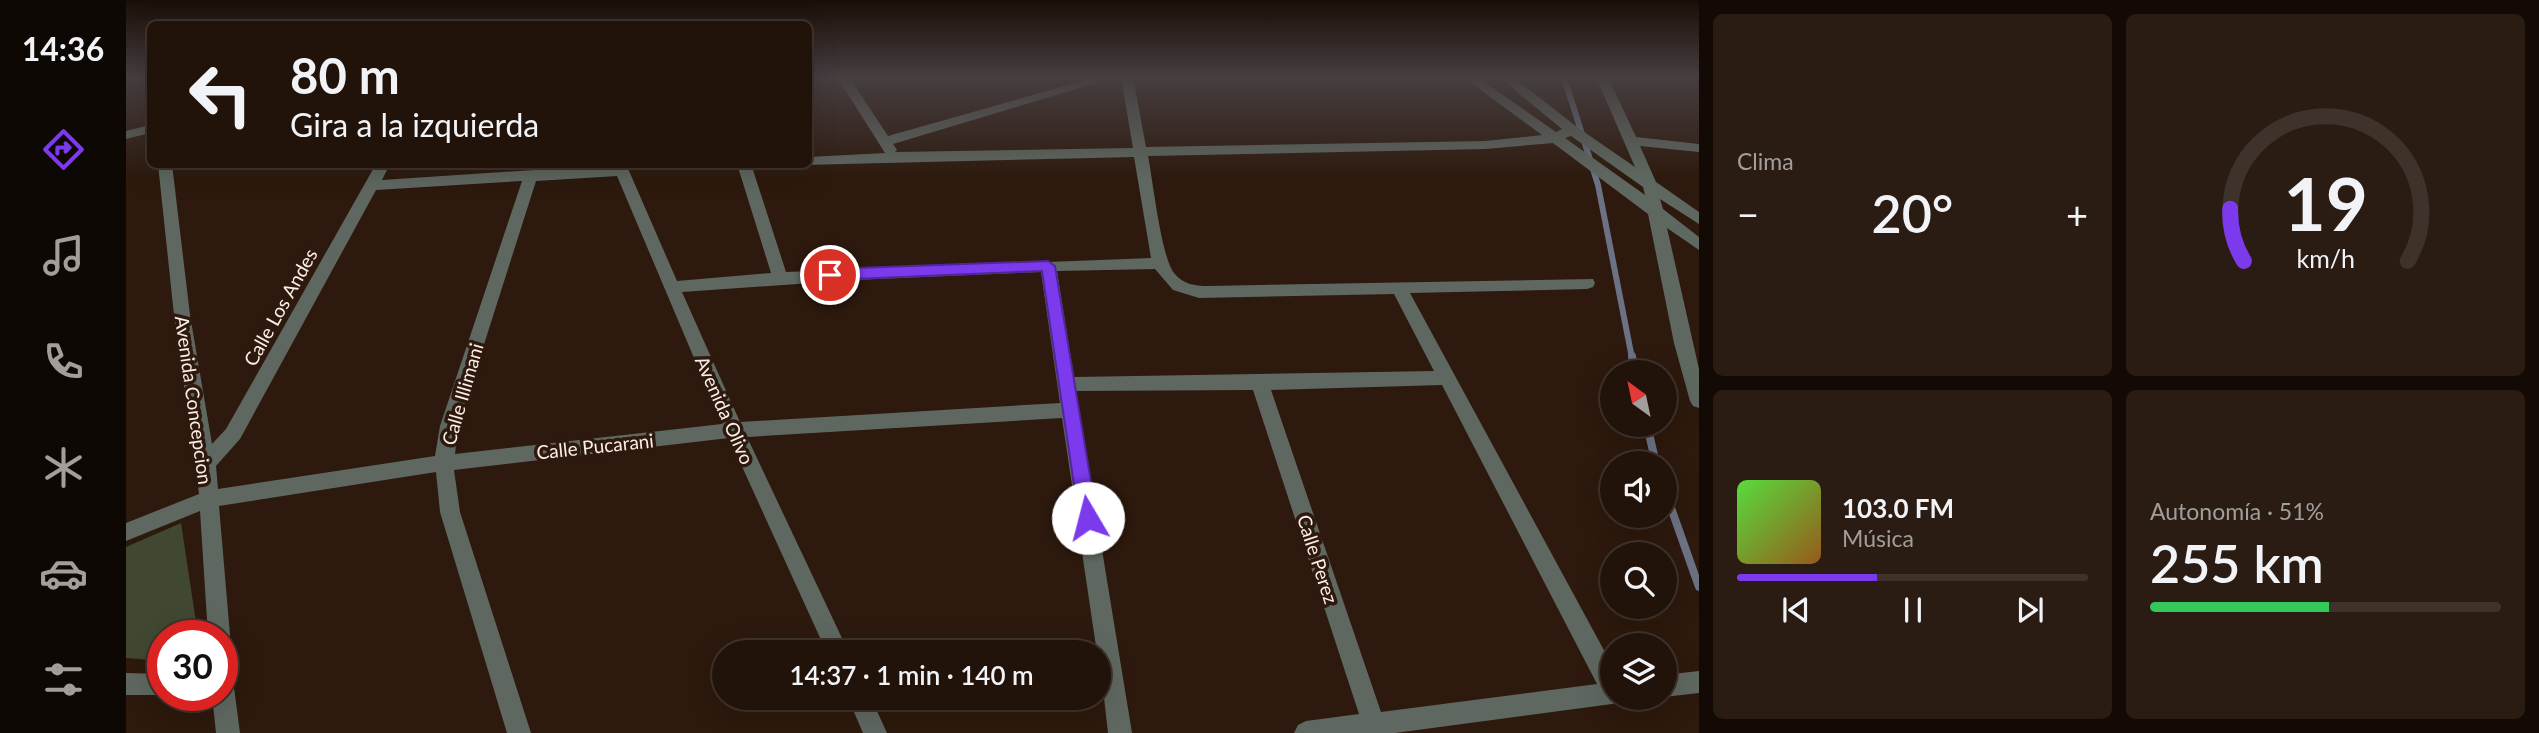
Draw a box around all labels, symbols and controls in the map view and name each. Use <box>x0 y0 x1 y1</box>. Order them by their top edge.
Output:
text: 14:36 <box>22 29 104 68</box>
text: 80 m <box>290 46 400 104</box>
icon: left <box>175 49 266 140</box>
text: Gira a la izquierda <box>290 105 539 144</box>
icon: directions <box>39 125 88 174</box>
text: Clima <box>1737 147 1794 175</box>
text: 19 <box>2283 159 2368 247</box>
text: 20° <box>1872 182 1953 244</box>
text: − <box>1737 191 1759 237</box>
text: + <box>2066 191 2088 237</box>
icon: music <box>39 231 88 280</box>
text: km/h <box>2296 243 2355 273</box>
street label: Calle Los Andes <box>238 244 322 370</box>
pin <box>800 245 860 305</box>
icon: arrive <box>811 256 849 294</box>
street label: Avenida Concepcion <box>171 314 217 486</box>
icon: phone <box>39 337 88 386</box>
street label: Calle Illimani <box>436 340 488 448</box>
street label: Avenida Olivo <box>691 352 759 468</box>
north arrow <box>1600 360 1676 438</box>
map controls <box>1600 360 1677 710</box>
street label: Calle Pucarani <box>535 428 655 464</box>
icon: climate <box>39 443 88 492</box>
button: sound <box>1600 451 1677 528</box>
position arrow <box>1051 481 1125 555</box>
text: 103.0 FM <box>1842 492 1954 524</box>
text: Autonomía · 51% <box>2150 497 2324 525</box>
street label: Calle Perez <box>1293 512 1343 606</box>
text: Música <box>1842 524 1914 552</box>
text: 255 km <box>2150 532 2324 594</box>
button: search <box>1600 542 1677 619</box>
icon: car <box>39 549 88 598</box>
icon: previous <box>1777 591 1815 629</box>
icon: pause <box>1894 591 1932 629</box>
icon: next <box>2011 591 2049 629</box>
speed limit sign: 30 <box>147 620 238 711</box>
button: layers <box>1600 633 1677 710</box>
icon: filters <box>39 655 88 704</box>
text: 14:37 · 1 min · 140 m <box>789 659 1034 691</box>

